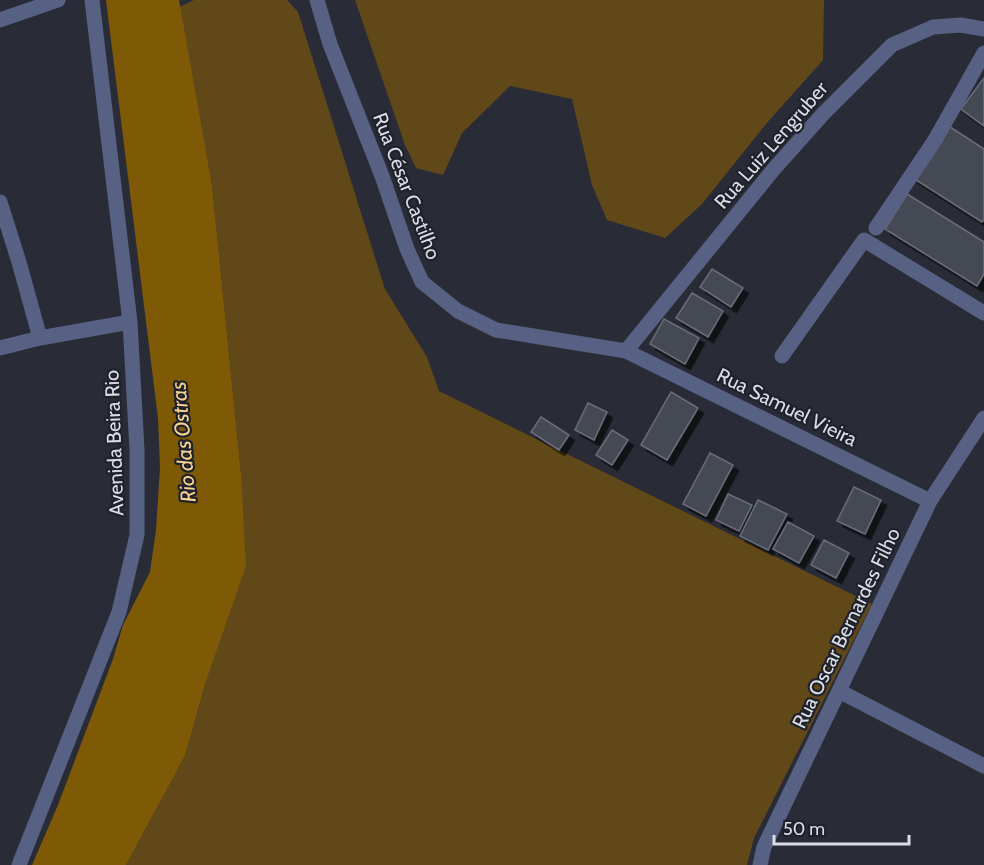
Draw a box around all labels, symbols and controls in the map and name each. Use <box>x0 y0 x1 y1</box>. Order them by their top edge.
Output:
street label: Rua Luiz Lengruber <box>709 76 833 213</box>
street label: Rua César Castilho <box>368 109 446 263</box>
street label: Rua Samuel Vieira <box>713 363 861 451</box>
street label: Avenida Beira Rio <box>99 370 129 516</box>
water label: Rio das Ostras <box>165 381 201 503</box>
street label: Rua Oscar Bernardes Filho <box>787 524 905 732</box>
scale bar <box>774 808 909 846</box>
text: 50 m <box>783 818 825 840</box>

